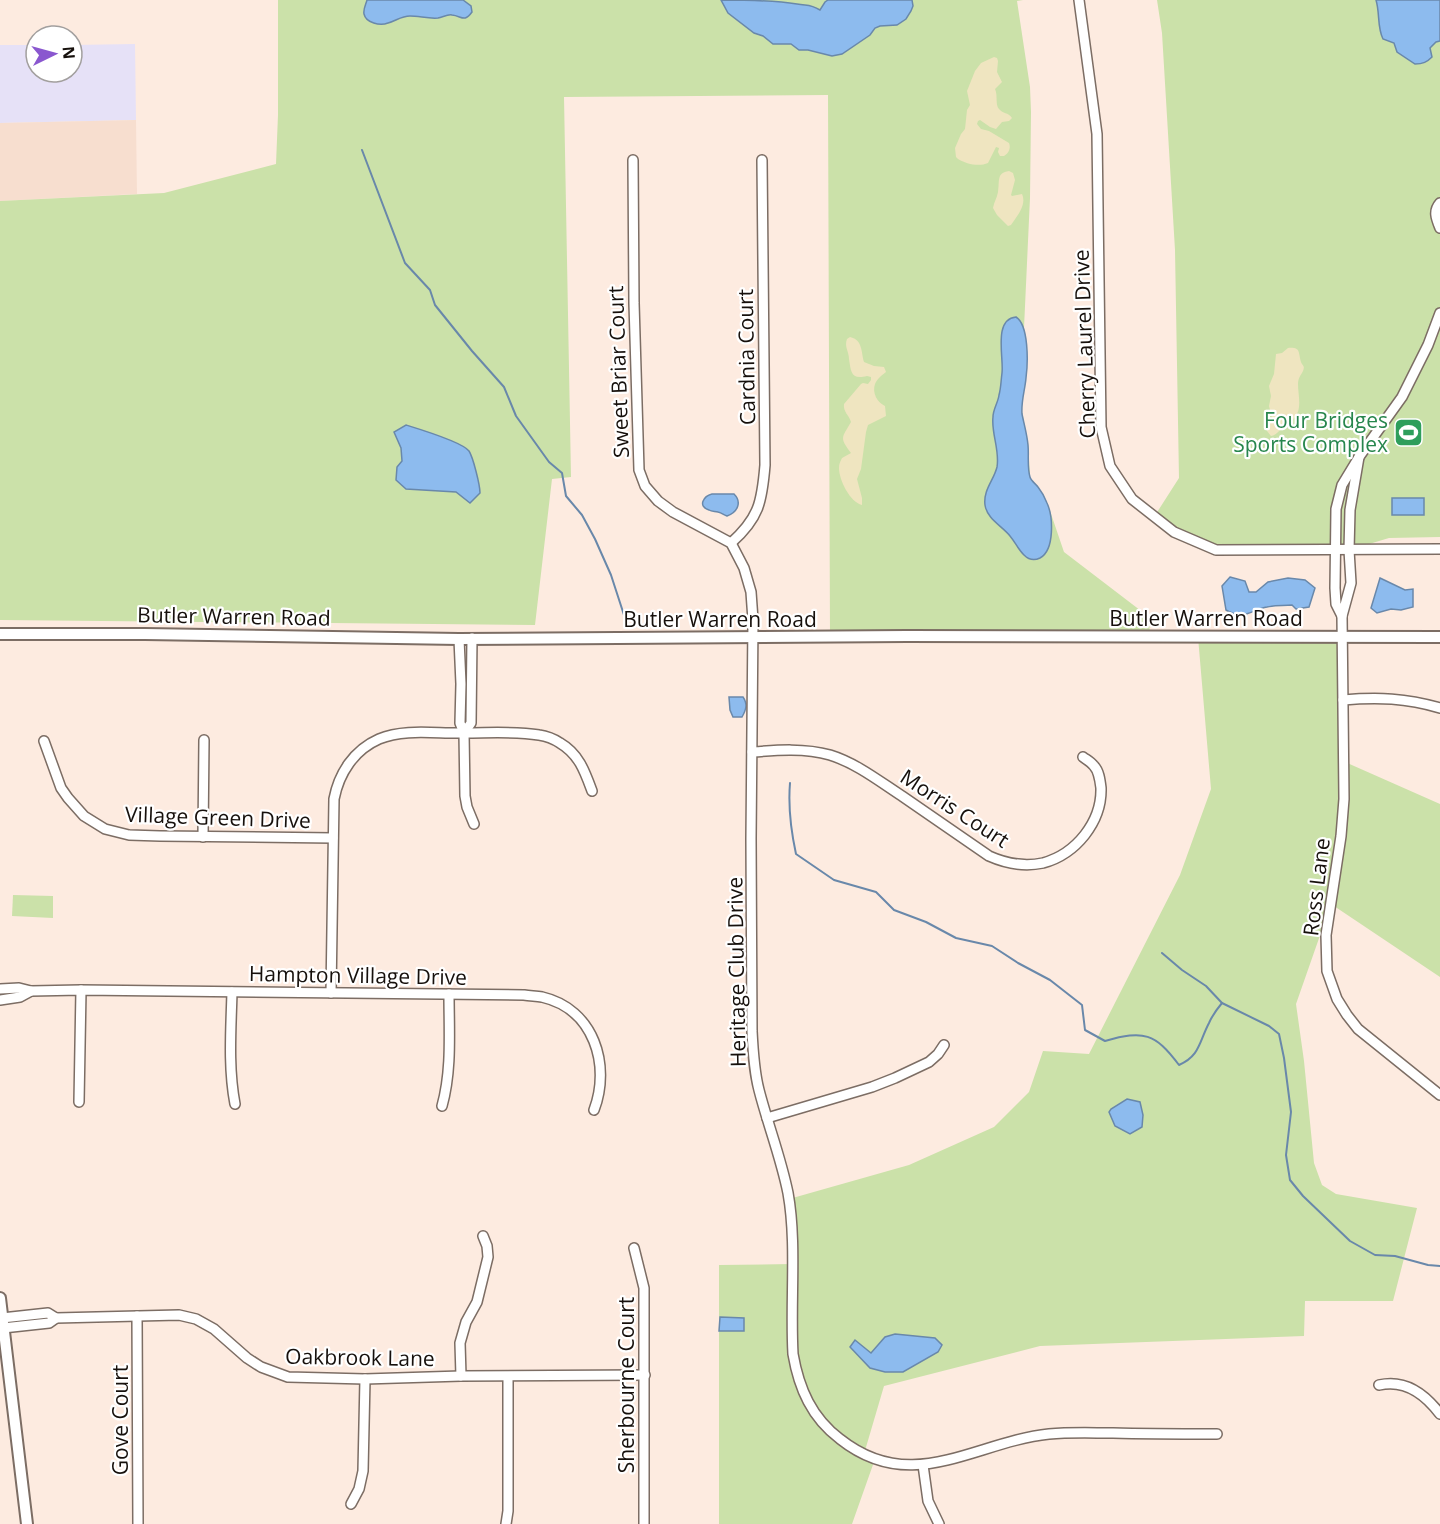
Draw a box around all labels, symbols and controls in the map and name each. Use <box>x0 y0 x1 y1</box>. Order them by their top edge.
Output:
north arrow <box>24 24 84 84</box>
text: N <box>57 45 80 60</box>
street label: Cherry Laurel Drive <box>1067 249 1101 439</box>
street label: Sweet Briar Court <box>601 285 635 459</box>
street label: Cardnia Court <box>731 289 761 425</box>
place label: Four Bridges Sports Complex <box>1233 406 1388 458</box>
sports icon: Four Bridges Sports Complex <box>1393 416 1425 448</box>
street label: Butler Warren Road <box>137 600 331 632</box>
street label: Butler Warren Road <box>1109 604 1303 632</box>
street label: Butler Warren Road <box>623 605 817 633</box>
street label: Morris Court <box>895 762 1015 854</box>
street label: Village Green Drive <box>125 800 311 834</box>
street label: Ross Lane <box>1296 836 1336 938</box>
street label: Heritage Club Drive <box>720 877 752 1067</box>
street label: Hampton Village Drive <box>249 959 467 991</box>
street label: Sherbourne Court <box>612 1297 640 1473</box>
street label: Oakbrook Lane <box>285 1342 435 1372</box>
street label: Gove Court <box>106 1365 134 1475</box>

